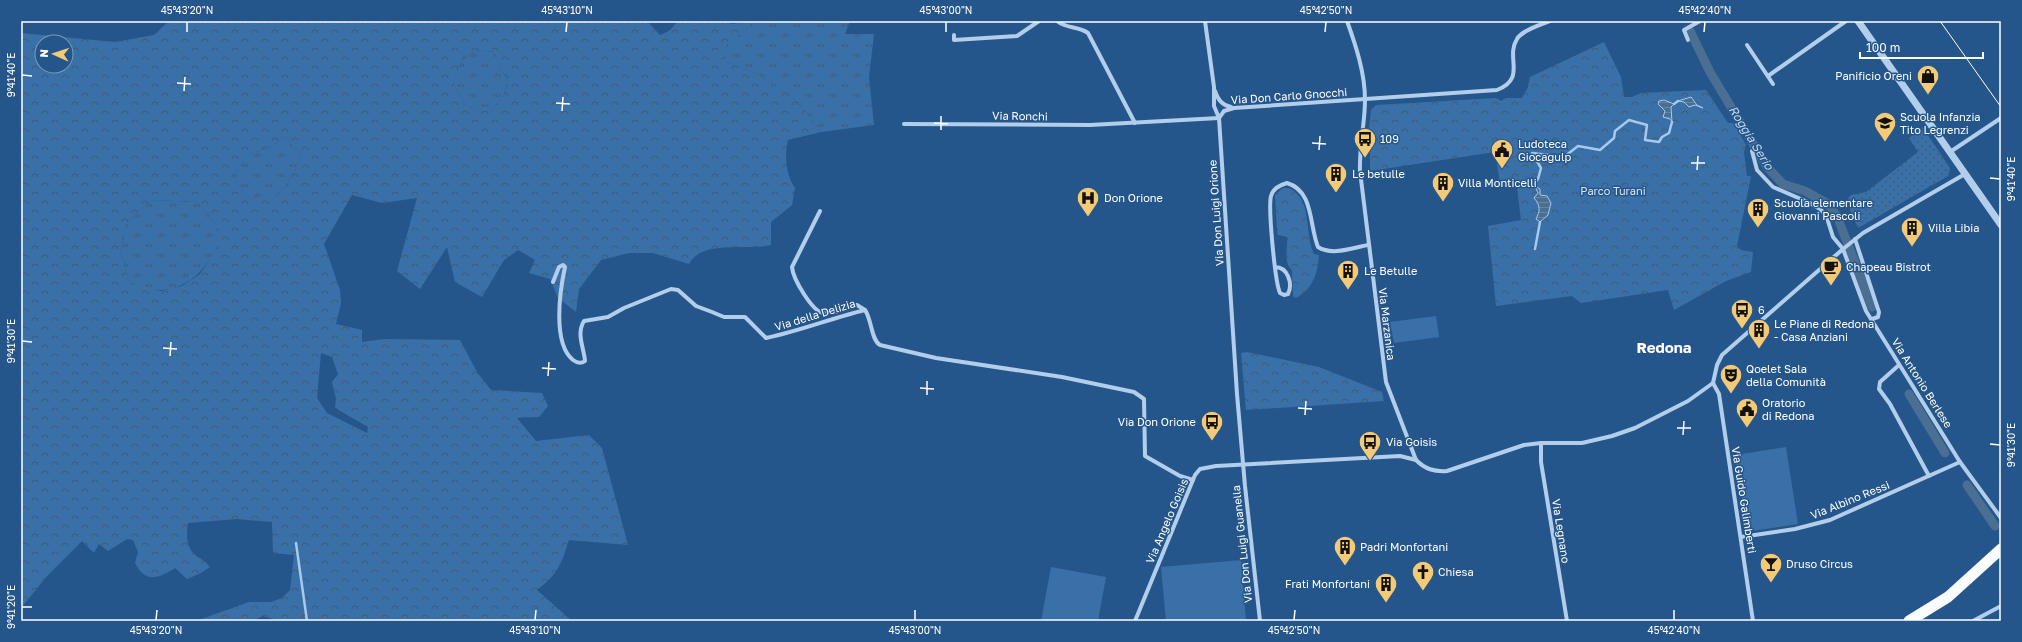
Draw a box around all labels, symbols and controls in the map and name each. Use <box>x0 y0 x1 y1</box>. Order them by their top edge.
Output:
text: 45°43'20"N <box>161 4 213 16</box>
text: 45°43'10"N <box>541 4 593 16</box>
text: 45°43'00"N <box>920 4 972 16</box>
text: 45°42'50"N <box>1300 4 1352 16</box>
text: 45°42'40"N <box>1679 4 1731 16</box>
north arrow <box>34 34 74 74</box>
scale bar <box>1860 34 1983 60</box>
text: 100 m <box>1866 40 1900 55</box>
text: N <box>37 49 50 58</box>
text: 9°41'40"E <box>5 53 17 97</box>
shop icon: Panificio Oreni <box>1915 63 1941 96</box>
place label: Panificio Oreni <box>1835 69 1912 82</box>
street label: Via Don Carlo Gnocchi <box>1230 85 1348 106</box>
water label: Roggia Serio <box>1726 103 1777 173</box>
street label: Via Ronchi <box>992 109 1048 122</box>
school or university icon: Scuola Infanzia Tito Legrenzi <box>1872 110 1898 143</box>
place label: Scuola Infanzia Tito Legrenzi <box>1900 110 1981 136</box>
bus stop icon: 109 <box>1352 126 1378 159</box>
place label: 109 <box>1380 132 1399 145</box>
public building icon: Ludoteca Giocagulp <box>1489 137 1515 170</box>
place label: Ludoteca Giocagulp <box>1518 137 1571 163</box>
text: 9°41'40"E <box>2005 157 2017 201</box>
street label: Via Don Luigi Orione <box>1205 160 1226 267</box>
building icon: Le betulle <box>1323 161 1349 194</box>
place label: Le betulle <box>1352 167 1405 180</box>
building icon: Villa Monticelli <box>1430 170 1456 203</box>
place label: Villa Monticelli <box>1458 176 1537 189</box>
park label: Parco Turani <box>1580 184 1646 197</box>
hospital icon: Don Orione <box>1075 185 1101 218</box>
place label: Don Orione <box>1104 191 1163 204</box>
building icon: Scuola elementare Giovanni Pascoli <box>1745 196 1771 229</box>
place label: Scuola elementare Giovanni Pascoli <box>1774 196 1873 222</box>
building icon: Villa Libia <box>1899 215 1925 248</box>
place label: Villa Libia <box>1928 221 1979 234</box>
cafe icon: Chapeau Bistrot <box>1818 254 1844 287</box>
building icon: Le Betulle <box>1335 258 1361 291</box>
place label: Chapeau Bistrot <box>1846 260 1931 273</box>
place label: Le Betulle <box>1364 264 1417 277</box>
street label: Via Marzanica <box>1377 287 1398 361</box>
street label: Via della Delizia <box>773 296 857 333</box>
bus stop icon: 6 <box>1729 297 1755 330</box>
place label: 6 <box>1758 303 1765 316</box>
building icon: Le Piane di Redona - Casa Anziani <box>1746 317 1772 350</box>
place label: Le Piane di Redona - Casa Anziani <box>1774 317 1874 343</box>
text: 9°41'30"E <box>5 319 17 363</box>
street label: Via Antonio Berlese <box>1890 335 1955 430</box>
district label: Redona <box>1636 338 1692 356</box>
theatre icon: Qoelet Sala della Comunità <box>1718 362 1744 395</box>
place label: Qoelet Sala della Comunità <box>1746 362 1826 388</box>
public building icon: Oratorio di Redona <box>1734 396 1760 429</box>
place label: Oratorio di Redona <box>1762 396 1815 422</box>
bus stop icon: Via Don Orione <box>1199 409 1225 442</box>
place label: Via Don Orione <box>1118 415 1196 428</box>
text: 9°41'30"E <box>2005 423 2017 467</box>
bus stop icon: Via Goisis <box>1357 429 1383 462</box>
place label: Via Goisis <box>1386 435 1437 448</box>
street label: Via Guido Galimberti <box>1730 446 1759 554</box>
street label: Via Angelo Goisis <box>1143 476 1190 565</box>
street label: Via Albino Ressi <box>1808 478 1891 521</box>
street label: Via Don Luigi Guanella <box>1229 485 1254 604</box>
street label: Via Legnano <box>1550 498 1573 564</box>
building icon: Padri Monfortani <box>1332 534 1358 567</box>
place label: Padri Monfortani <box>1360 540 1448 553</box>
bar icon: Druso Circus <box>1758 551 1784 584</box>
place label: Druso Circus <box>1786 557 1853 570</box>
church icon: Chiesa <box>1410 559 1436 592</box>
place label: Chiesa <box>1438 565 1474 578</box>
building icon: Frati Monfortani <box>1373 571 1399 604</box>
place label: Frati Monfortani <box>1285 577 1370 590</box>
text: 9°41'20"E <box>5 585 17 629</box>
text: 45°43'20"N <box>130 624 182 636</box>
text: 45°43'10"N <box>509 624 561 636</box>
text: 45°43'00"N <box>889 624 941 636</box>
text: 45°42'50"N <box>1268 624 1320 636</box>
text: 45°42'40"N <box>1648 624 1700 636</box>

